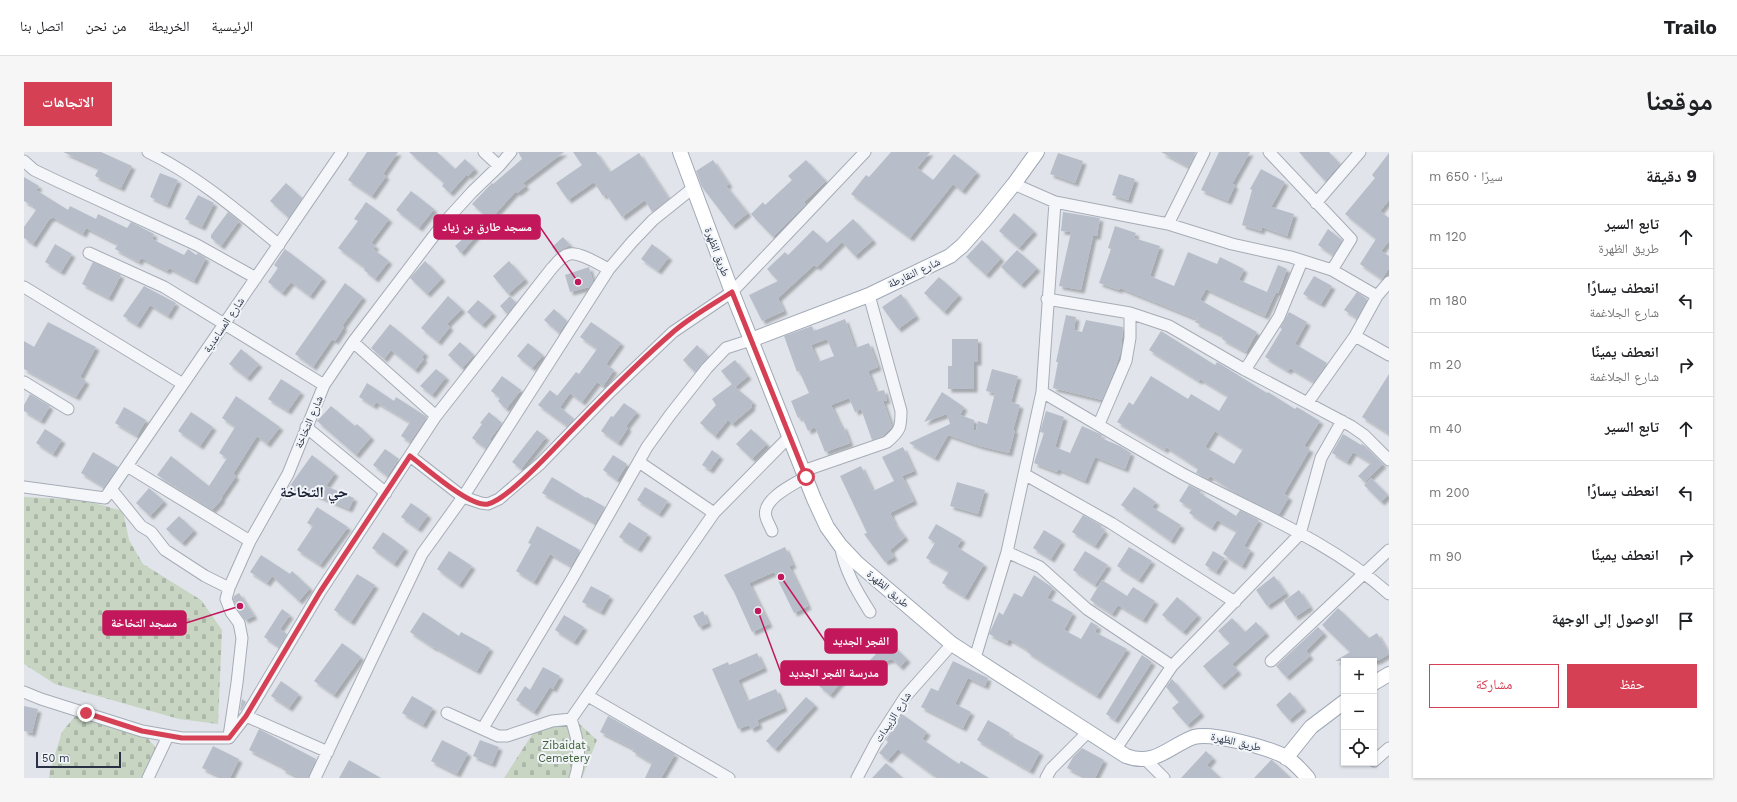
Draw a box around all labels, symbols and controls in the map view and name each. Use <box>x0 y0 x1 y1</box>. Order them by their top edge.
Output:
text: Trailo <box>1664 16 1717 39</box>
text: اتصل بنا <box>20 18 64 34</box>
text: من نحن <box>86 18 126 34</box>
text: الخريطة <box>148 18 190 34</box>
text: الرئيسية <box>212 18 253 34</box>
button: الاتجاهات <box>24 82 112 126</box>
text: موقعنا <box>1645 84 1713 117</box>
text: 9 دقيقة <box>1646 166 1697 186</box>
text: سيرًا · 650 m <box>1429 169 1503 184</box>
callout: مسجد طارق بن زياد <box>434 215 540 239</box>
text: تابع السير <box>1605 215 1659 233</box>
text: مسجد طارق بن زياد <box>442 220 532 235</box>
street label: طريق الظهرة <box>702 226 732 278</box>
icon: ahead <box>1675 226 1697 248</box>
text: 120 m <box>1429 229 1467 244</box>
text: طريق الظهرة <box>1598 241 1659 256</box>
street label: شارع النقارطة <box>886 255 942 291</box>
text: انعطف يسارًا <box>1587 279 1659 297</box>
icon: left <box>1675 290 1697 312</box>
text: 180 m <box>1429 293 1467 308</box>
street label: شارع المساعدية <box>201 295 247 355</box>
text: شارع الجلاغمة <box>1590 305 1659 320</box>
text: انعطف يمينًا <box>1591 343 1659 361</box>
icon: right <box>1675 354 1697 376</box>
text: 20 m <box>1429 357 1462 372</box>
text: شارع الجلاغمة <box>1590 369 1659 384</box>
street label: شارع التخاخة <box>292 394 326 450</box>
text: تابع السير <box>1605 418 1659 436</box>
icon: ahead <box>1675 418 1697 440</box>
text: 40 m <box>1429 421 1462 436</box>
route start <box>797 468 815 486</box>
text: انعطف يسارًا <box>1587 482 1659 500</box>
icon: left <box>1675 482 1697 504</box>
district label: حي التخاخة <box>280 483 348 504</box>
text: 200 m <box>1429 485 1470 500</box>
text: انعطف يمينًا <box>1591 546 1659 564</box>
icon: right <box>1675 546 1697 568</box>
text: 90 m <box>1429 549 1462 564</box>
street label: طريق الظهرة <box>864 568 912 610</box>
text: الوصول إلى الوجهة <box>1552 610 1659 628</box>
icon: arrive <box>1675 610 1697 632</box>
callout: مسجد التخاخة <box>103 611 186 635</box>
text: مسجد التخاخة <box>111 616 177 630</box>
callout: الفجر الجديد <box>825 629 897 653</box>
text: الفجر الجديد <box>833 634 889 648</box>
map controls <box>1341 658 1377 766</box>
button: + <box>1341 658 1377 694</box>
callout: مدرسة الفجر الجديد <box>781 661 887 685</box>
button: مشاركة <box>1429 664 1559 708</box>
button: حفظ <box>1567 664 1697 708</box>
text: مدرسة الفجر الجديد <box>789 666 879 680</box>
street label: شارع الزبيدات <box>872 689 914 745</box>
button: − <box>1341 694 1377 730</box>
route end <box>77 704 95 722</box>
street label: طريق الظهرة <box>1210 730 1262 754</box>
button: locate <box>1341 730 1377 766</box>
park label: Zibaidat Cemetery <box>538 739 590 765</box>
scale bar <box>36 750 121 769</box>
text: 50 m <box>42 752 69 765</box>

